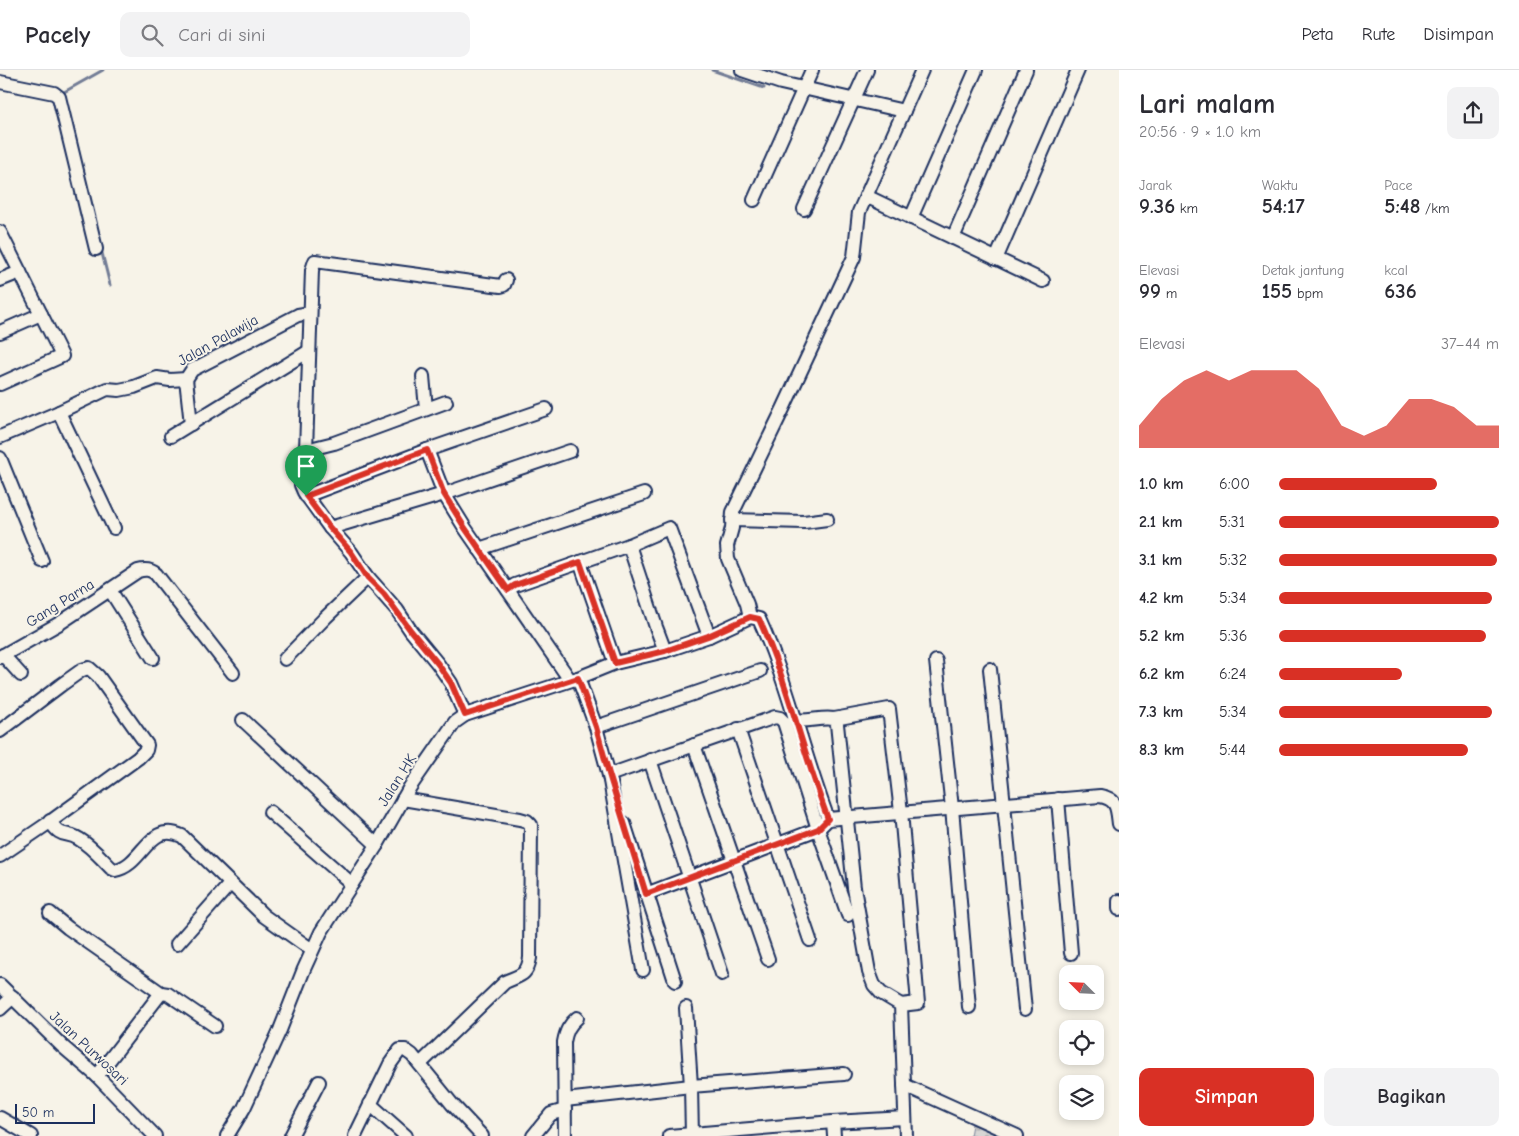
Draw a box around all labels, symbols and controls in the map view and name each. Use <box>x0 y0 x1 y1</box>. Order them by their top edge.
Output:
search box <box>120 12 470 57</box>
text: Pacely <box>25 21 90 49</box>
icon: search <box>138 21 166 49</box>
text: Cari di sini <box>178 24 266 46</box>
text: Peta <box>1301 24 1334 45</box>
text: Rute <box>1362 24 1395 45</box>
text: Disimpan <box>1423 24 1494 45</box>
button: share <box>1447 87 1499 139</box>
text: Lari malam <box>1139 88 1275 120</box>
text: 20:56 · 9 × 1.0 km <box>1139 123 1261 141</box>
text: Jarak <box>1139 177 1172 194</box>
text: Waktu <box>1262 177 1298 194</box>
text: Pace <box>1384 177 1413 194</box>
text: 9.36 <box>1139 194 1175 218</box>
text: 54:17 <box>1262 194 1305 218</box>
text: 5:48 <box>1384 194 1420 218</box>
text: km <box>1175 200 1198 217</box>
text: /km <box>1420 200 1450 217</box>
text: Elevasi <box>1139 262 1179 279</box>
text: Detak jantung <box>1262 262 1344 279</box>
text: kcal <box>1384 262 1408 279</box>
text: 99 <box>1139 279 1161 303</box>
text: 155 <box>1262 279 1292 303</box>
text: 636 <box>1384 279 1417 303</box>
text: m <box>1161 285 1177 302</box>
text: bpm <box>1292 285 1323 302</box>
street label: Jalan Palawija <box>175 311 261 369</box>
text: Elevasi <box>1139 335 1185 353</box>
text: 37–44 m <box>1441 335 1499 353</box>
pin <box>285 445 327 496</box>
icon: arrive <box>292 452 320 480</box>
text: 1.0 km <box>1139 475 1184 493</box>
text: 6:00 <box>1219 475 1250 493</box>
text: 2.1 km <box>1139 513 1182 531</box>
text: 5:31 <box>1219 513 1245 531</box>
text: 3.1 km <box>1139 551 1182 569</box>
text: 5:32 <box>1219 551 1247 569</box>
street label: Gang Parna <box>22 575 98 631</box>
text: 4.2 km <box>1139 589 1184 607</box>
text: 5:34 <box>1219 589 1246 607</box>
text: 5.2 km <box>1139 627 1185 645</box>
text: 5:36 <box>1219 627 1247 645</box>
text: 6.2 km <box>1139 665 1184 683</box>
text: 6:24 <box>1219 665 1247 683</box>
text: 7.3 km <box>1139 703 1183 721</box>
text: 5:34 <box>1219 703 1246 721</box>
text: 8.3 km <box>1139 741 1184 759</box>
text: 5:44 <box>1219 741 1246 759</box>
street label: Jalan HK <box>374 750 420 809</box>
north arrow <box>1059 965 1104 1010</box>
map controls <box>1059 965 1104 1120</box>
street label: Jalan Purwosari <box>46 1007 132 1089</box>
button: locate <box>1059 1020 1104 1065</box>
button: Simpan <box>1139 1068 1314 1126</box>
button: Bagikan <box>1324 1068 1499 1126</box>
button: layers <box>1059 1075 1104 1120</box>
scale bar <box>15 1101 95 1124</box>
text: 50 m <box>22 1104 54 1121</box>

